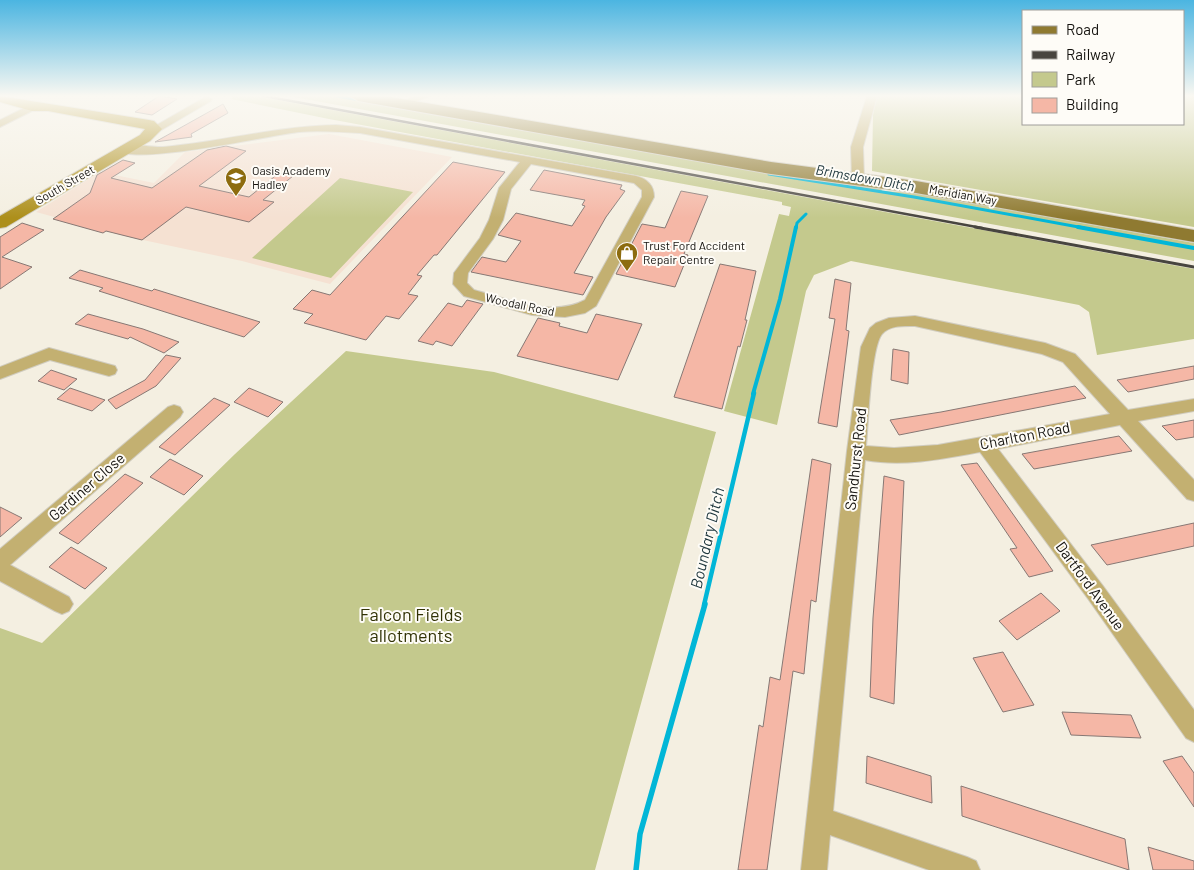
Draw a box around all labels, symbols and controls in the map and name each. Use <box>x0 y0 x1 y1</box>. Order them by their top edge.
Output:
legend <box>1022 10 1184 125</box>
text: Road <box>1066 20 1099 38</box>
text: Railway <box>1066 45 1115 63</box>
text: Park <box>1066 70 1096 88</box>
text: Building <box>1066 95 1119 113</box>
water label: Brimsdown Ditch <box>814 160 916 195</box>
street label: South Street <box>32 162 97 207</box>
place label: Oasis Academy Hadley <box>252 163 331 191</box>
school or university icon: Oasis Academy Hadley <box>224 166 248 197</box>
street label: Meridian Way <box>928 181 999 207</box>
place label: Trust Ford Accident Repair Centre <box>643 238 745 266</box>
shop icon: Trust Ford Accident Repair Centre <box>615 241 639 272</box>
street label: Woodall Road <box>484 290 556 318</box>
street label: Sandhurst Road <box>841 407 869 511</box>
street label: Charlton Road <box>978 417 1071 453</box>
street label: Gardiner Close <box>45 448 128 524</box>
water label: Boundary Ditch <box>686 485 727 590</box>
street label: Dartford Avenue <box>1053 538 1129 633</box>
park label: Falcon Fields allotments <box>360 603 462 646</box>

